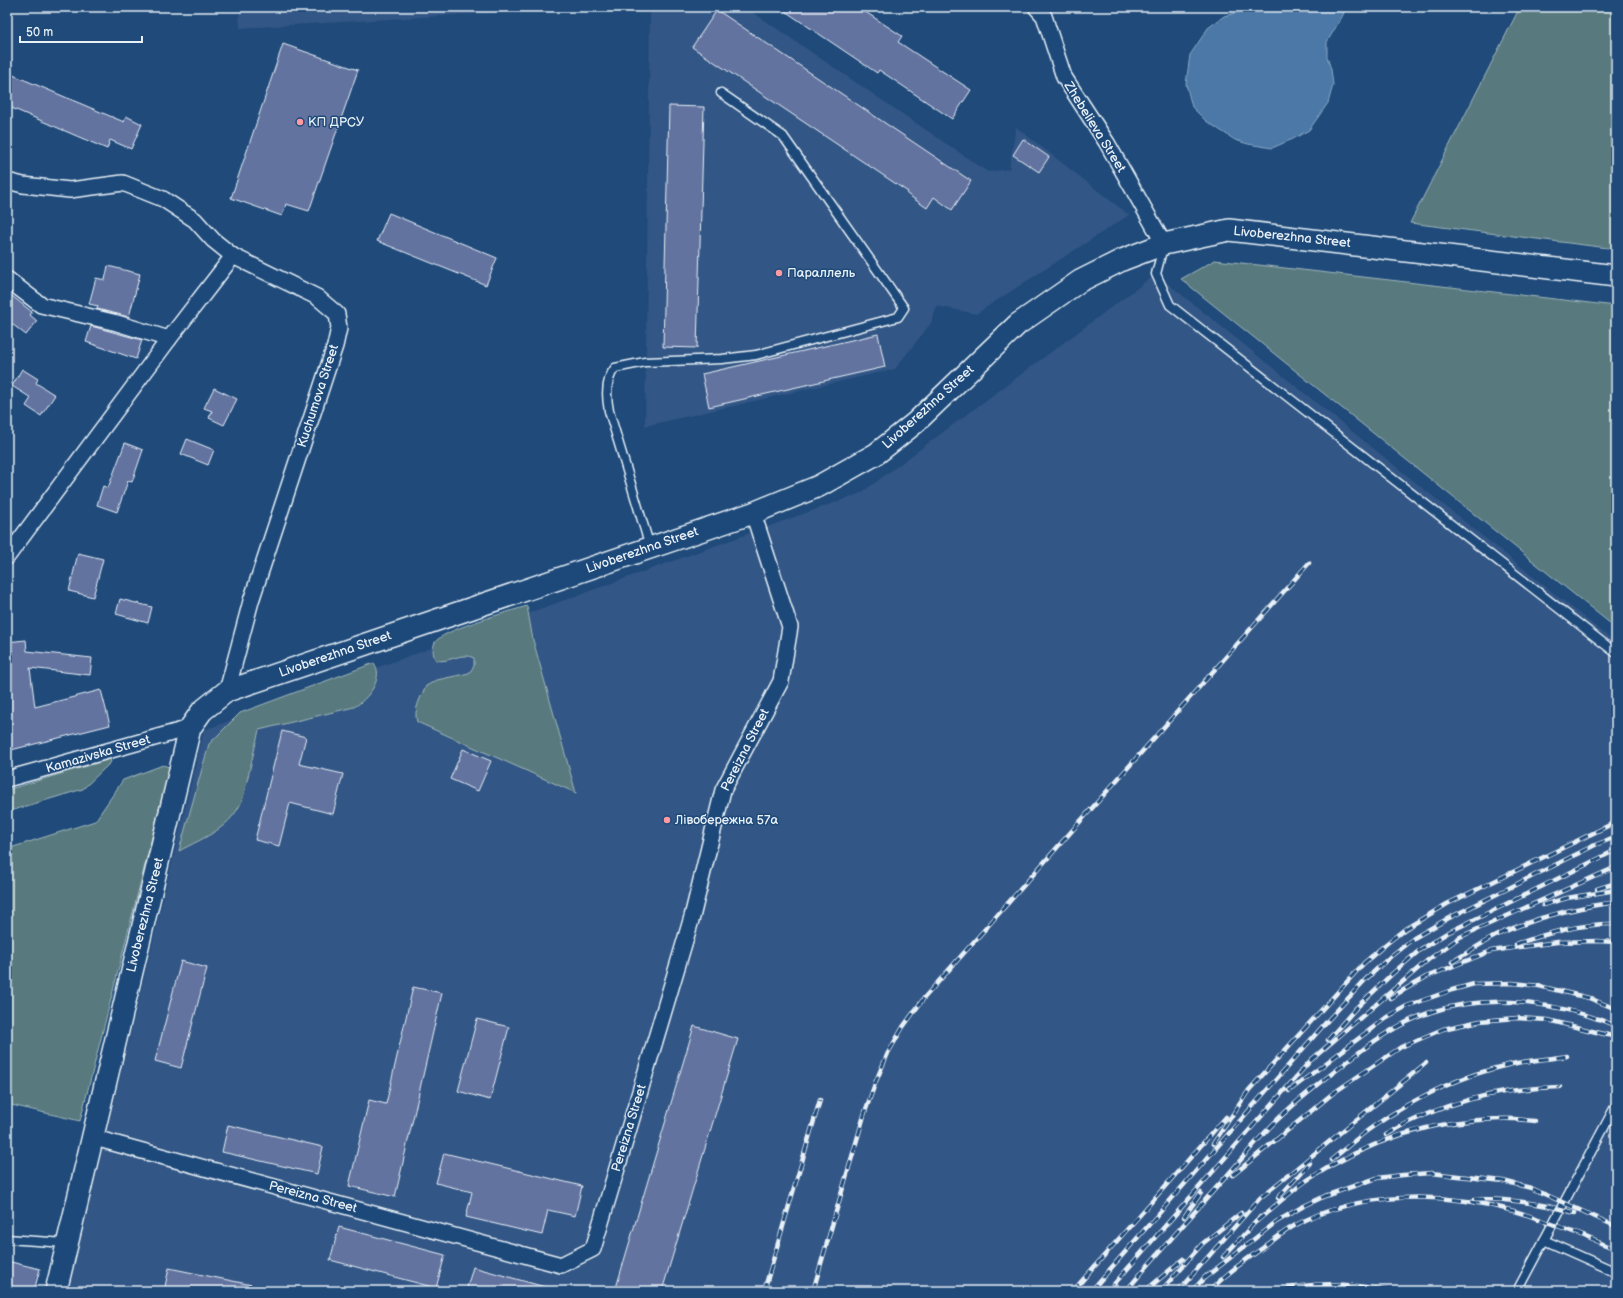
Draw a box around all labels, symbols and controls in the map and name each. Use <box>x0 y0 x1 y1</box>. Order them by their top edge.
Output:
scale bar <box>20 18 142 44</box>
text: 50 m <box>26 25 53 40</box>
street label: Zhebelieva Street <box>1060 78 1129 175</box>
place label: КП ДРСУ <box>308 114 365 130</box>
marker: КП ДРСУ <box>295 117 305 127</box>
street label: Livoberezhna Street <box>1233 223 1351 251</box>
place label: Параллель <box>787 265 856 281</box>
marker: Параллель <box>774 268 784 278</box>
street label: Kuchumova Street <box>294 343 342 449</box>
street label: Livoberezhna Street <box>879 362 977 452</box>
street label: Livoberezhna Street <box>584 523 700 577</box>
street label: Livoberezhna Street <box>277 627 393 681</box>
street label: Pereizna Street <box>717 706 773 794</box>
street label: Kamazivska Street <box>44 731 152 777</box>
place label: Лівобережна 57а <box>674 812 778 828</box>
marker: Лівобережна 57а <box>662 815 672 825</box>
street label: Livoberezhna Street <box>123 856 167 974</box>
street label: Pereizna Street <box>608 1082 650 1174</box>
street label: Pereizna Street <box>267 1178 359 1216</box>

